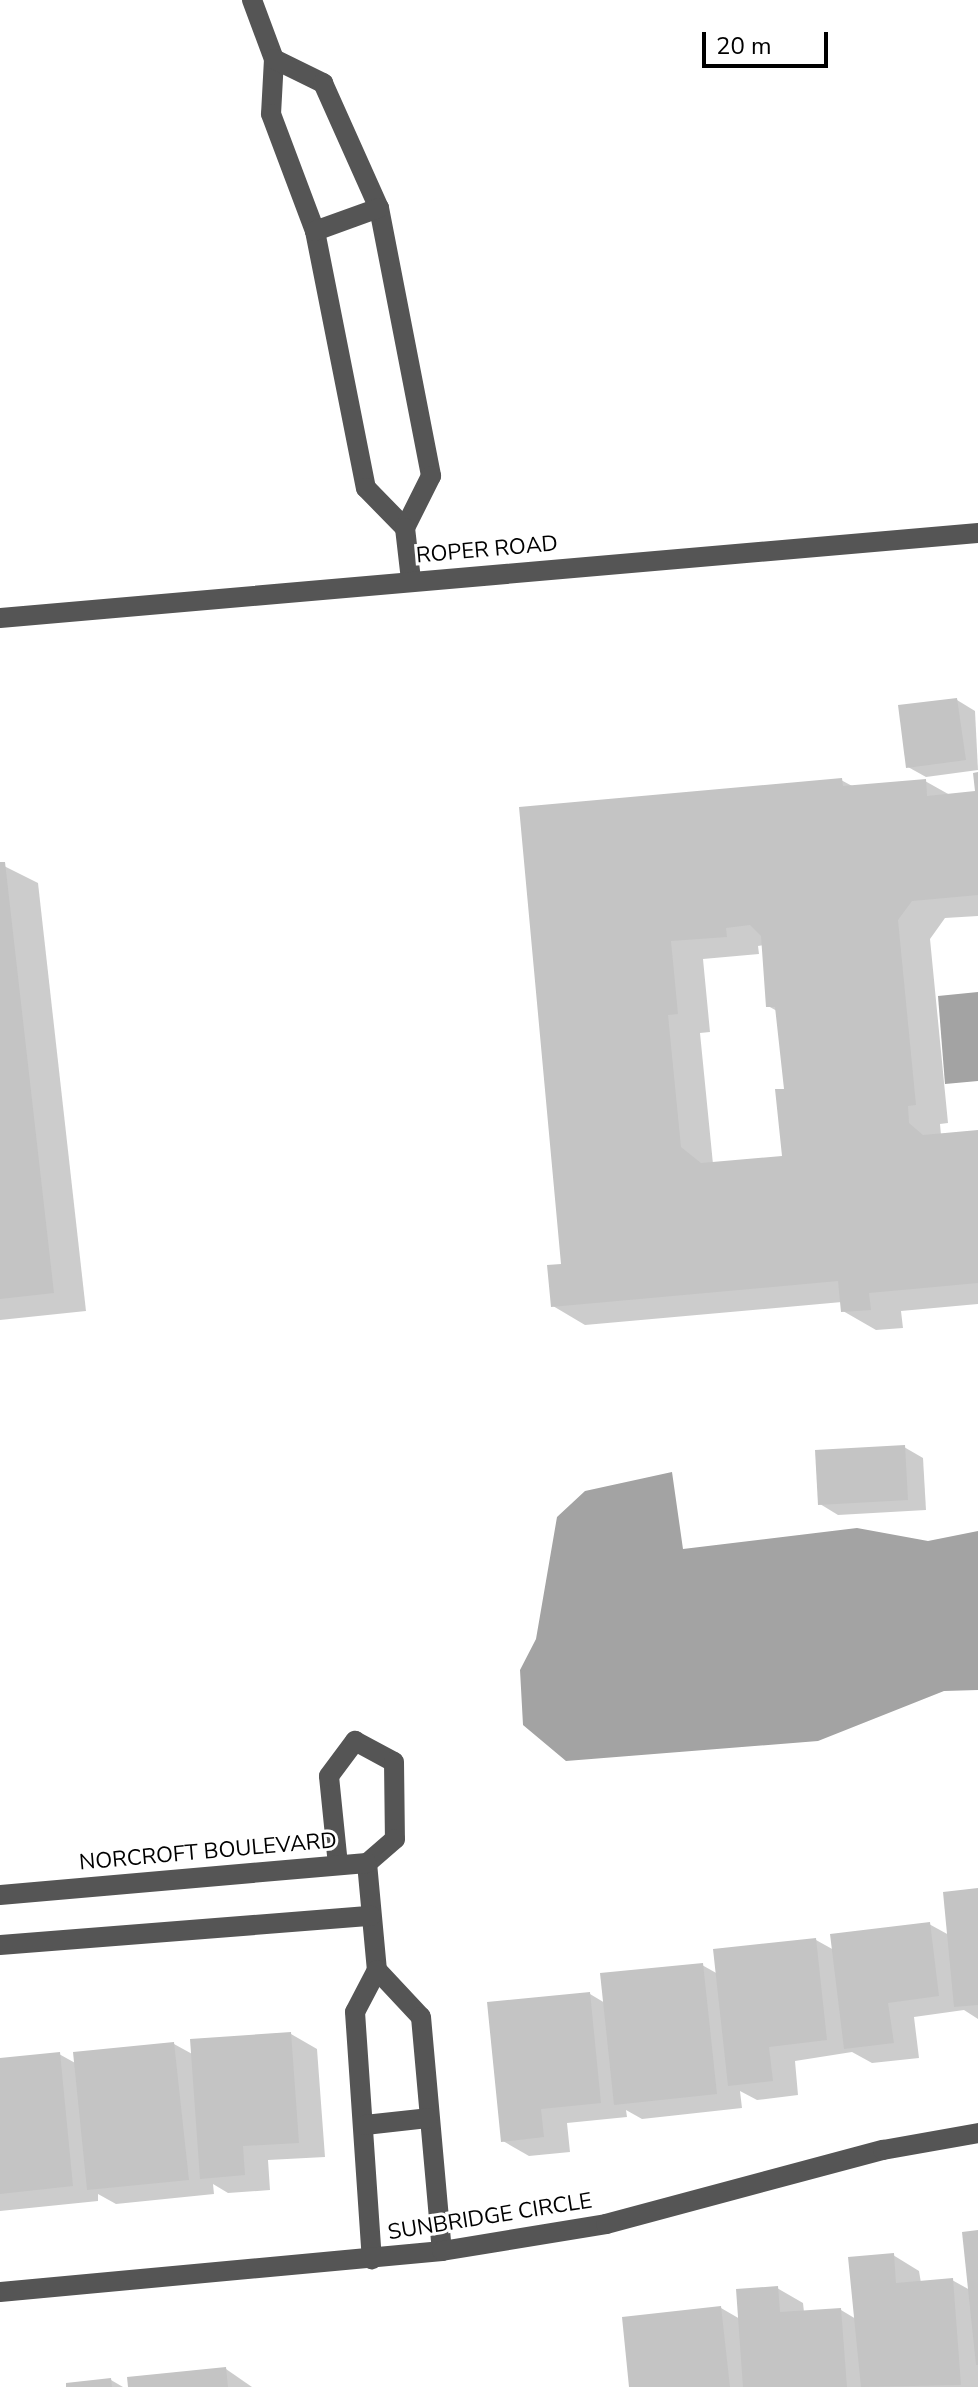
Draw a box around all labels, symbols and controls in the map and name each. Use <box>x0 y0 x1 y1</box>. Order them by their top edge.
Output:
scale bar <box>706 16 832 66</box>
text: 20 m <box>716 30 772 62</box>
street label: ROPER ROAD <box>415 531 559 569</box>
street label: NORCROFT BOULEVARD <box>78 1828 338 1876</box>
street label: SUNBRIDGE CIRCLE <box>386 2188 594 2246</box>

